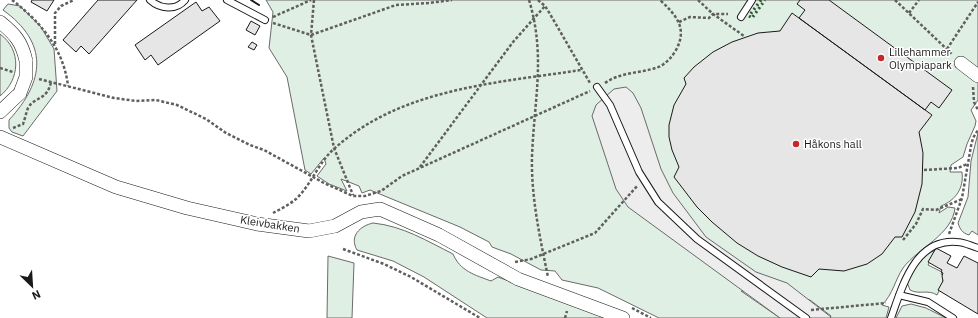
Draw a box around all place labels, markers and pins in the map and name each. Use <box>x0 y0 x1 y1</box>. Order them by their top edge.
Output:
place label: Lillehammer Olympiapark <box>889 45 952 72</box>
marker: Lillehammer Olympiapark <box>876 53 886 63</box>
place label: Håkons hall <box>804 137 862 151</box>
marker: Håkons hall <box>791 139 801 149</box>

